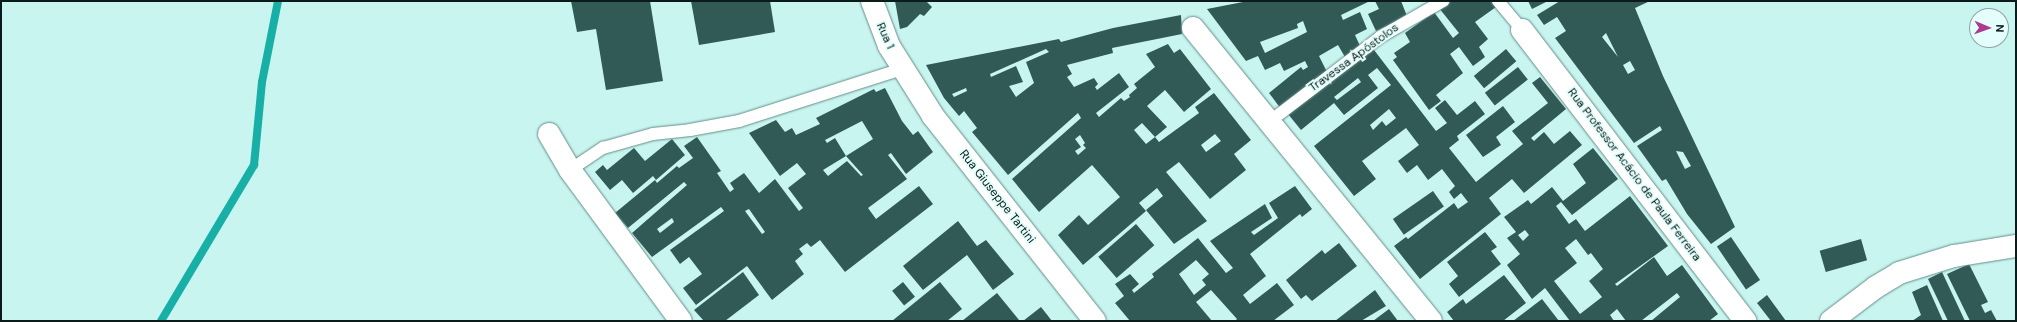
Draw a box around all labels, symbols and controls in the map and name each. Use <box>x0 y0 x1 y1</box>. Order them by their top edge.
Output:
north arrow <box>1969 8 2009 48</box>
street label: Rua 1 <box>873 21 897 51</box>
street label: Travessa Apóstolos <box>1306 21 1402 95</box>
text: N <box>1993 24 2007 33</box>
street label: Rua Professor Acácio de Paula Ferreira <box>1564 86 1704 264</box>
street label: Rua Giuseppe Tartini <box>956 147 1038 247</box>

